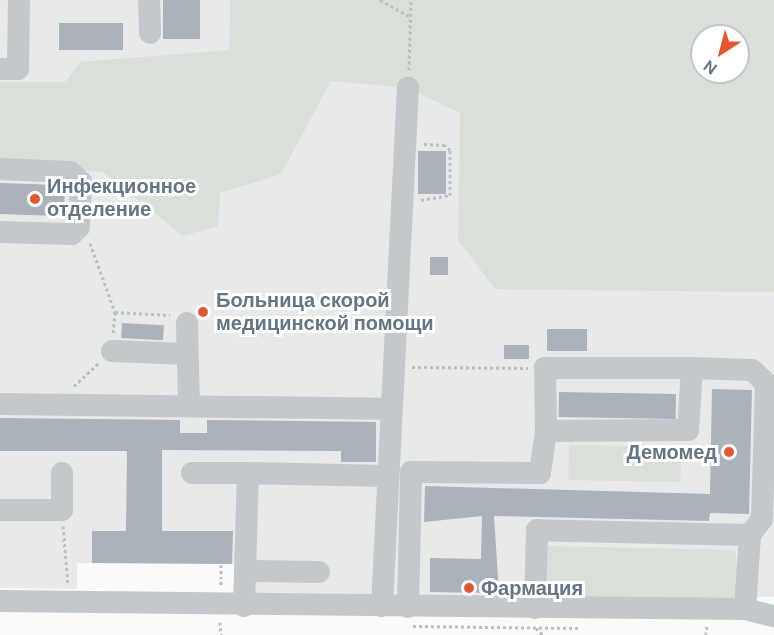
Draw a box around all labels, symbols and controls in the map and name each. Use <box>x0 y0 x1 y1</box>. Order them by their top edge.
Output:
north arrow <box>690 24 750 84</box>
text: N <box>699 55 721 79</box>
place label: Инфекционное отделение <box>47 175 196 222</box>
marker: Инфекционное отделение <box>28 192 42 206</box>
place label: Больница скорой медицинской помощи <box>216 288 434 335</box>
marker: Больница скорой медицинской помощи <box>194 303 212 321</box>
place label: Демомед <box>627 440 717 464</box>
marker: Демомед <box>722 445 736 459</box>
place label: Фармация <box>481 576 583 600</box>
marker: Фармация <box>462 581 476 595</box>

